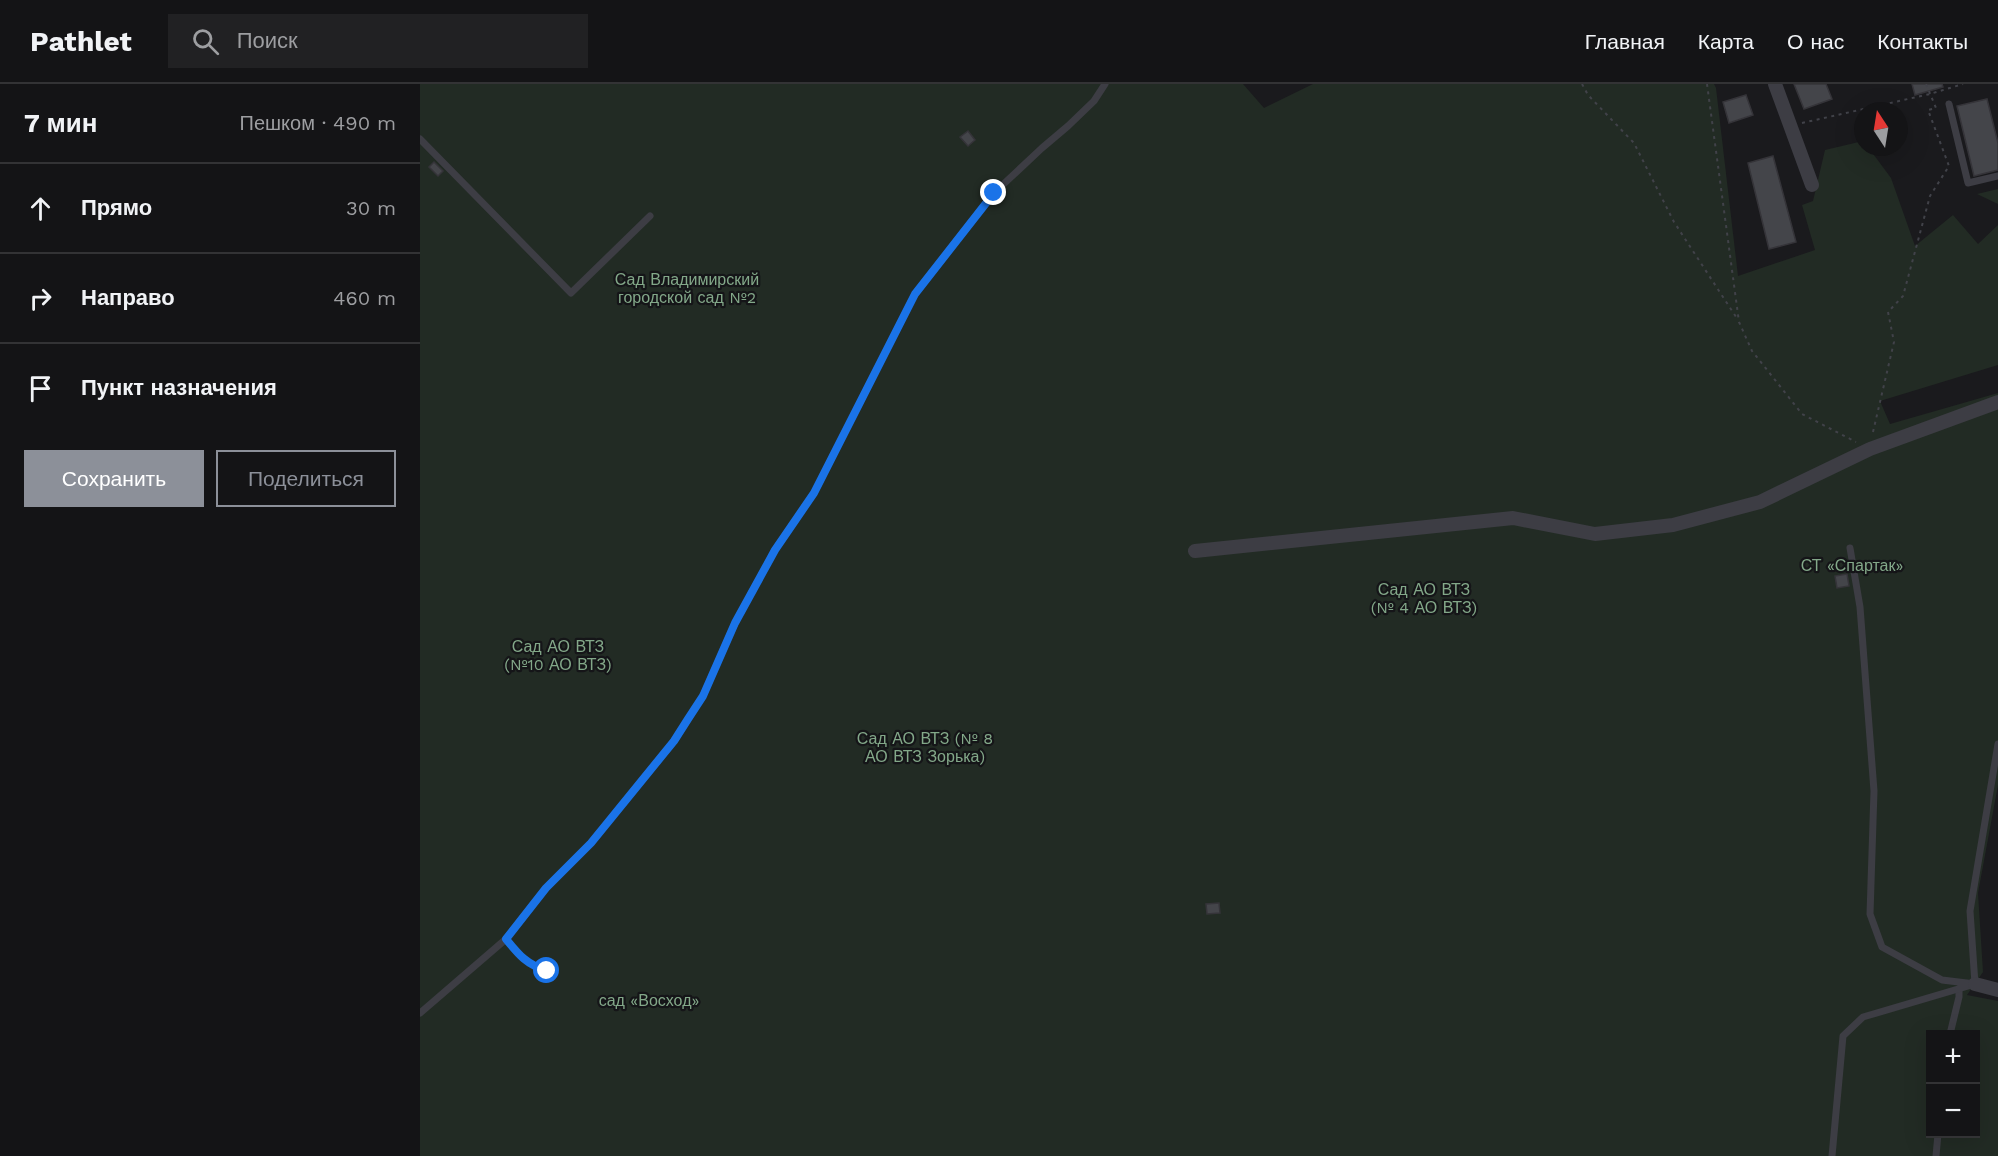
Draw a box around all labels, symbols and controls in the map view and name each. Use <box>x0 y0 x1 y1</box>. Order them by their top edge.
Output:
search box <box>168 14 588 68</box>
text: Pathlet <box>30 25 132 58</box>
icon: search <box>189 25 222 58</box>
text: Поиск <box>237 28 298 53</box>
text: Главная <box>1585 29 1665 54</box>
text: Карта <box>1698 29 1754 54</box>
text: О нас <box>1787 29 1844 54</box>
text: Контакты <box>1877 29 1968 54</box>
north arrow <box>1854 102 1908 156</box>
text: 7 мин <box>24 108 98 138</box>
text: Пешком · 490 m <box>240 111 396 135</box>
route end <box>980 179 1006 205</box>
icon: ahead <box>24 192 57 225</box>
text: Прямо <box>81 195 152 220</box>
text: 30 m <box>346 196 396 220</box>
park label: Сад Владимирский городской сад №2 <box>615 270 759 307</box>
icon: right <box>24 282 57 315</box>
text: Направо <box>81 285 175 310</box>
text: 460 m <box>333 286 396 310</box>
icon: arrive <box>24 372 57 405</box>
text: Пункт назначения <box>81 375 277 400</box>
button: Сохранить <box>24 450 204 507</box>
button: Поделиться <box>216 450 396 507</box>
park label: СТ «Спартак» <box>1801 556 1903 575</box>
park label: Сад АО ВТЗ (№ 4 АО ВТЗ) <box>1371 580 1477 617</box>
park label: Сад АО ВТЗ (№10 АО ВТЗ) <box>504 637 612 674</box>
park label: Сад АО ВТЗ (№ 8 АО ВТЗ Зорька) <box>857 729 993 766</box>
route start <box>533 957 559 983</box>
park label: сад «Восход» <box>599 991 699 1010</box>
map controls <box>1926 1030 1980 1138</box>
button: + <box>1926 1030 1980 1084</box>
button: − <box>1926 1084 1980 1138</box>

